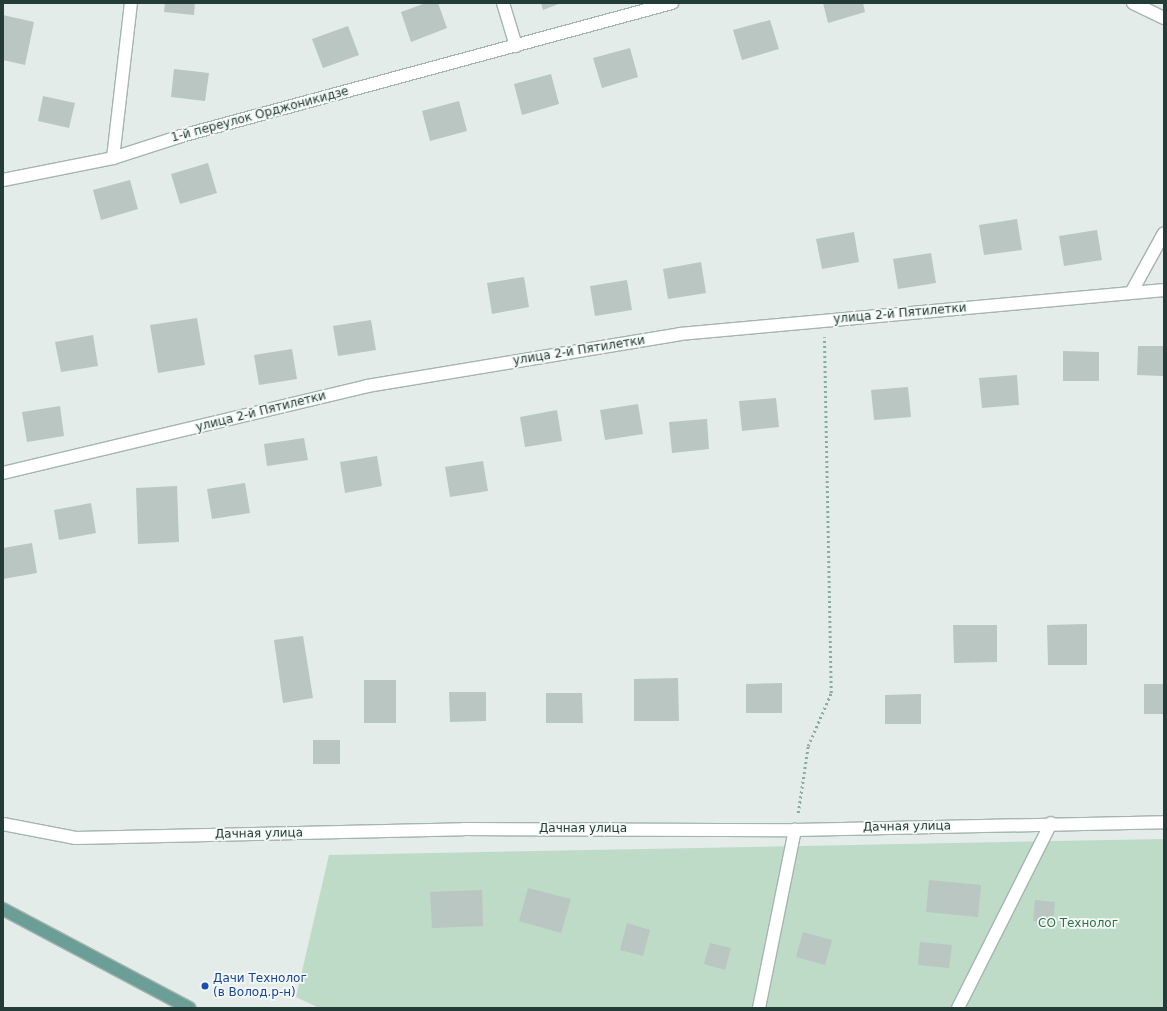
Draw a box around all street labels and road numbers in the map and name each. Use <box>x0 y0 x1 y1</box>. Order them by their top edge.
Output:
street label: 1-й переулок Орджоникидзе <box>170 84 350 146</box>
street label: улица 2-й Пятилетки <box>833 301 967 327</box>
street label: улица 2-й Пятилетки <box>512 333 646 369</box>
street label: улица 2-й Пятилетки <box>194 389 328 435</box>
street label: Дачная улица <box>863 819 951 835</box>
street label: Дачная улица <box>539 822 627 836</box>
street label: Дачная улица <box>215 826 303 842</box>

